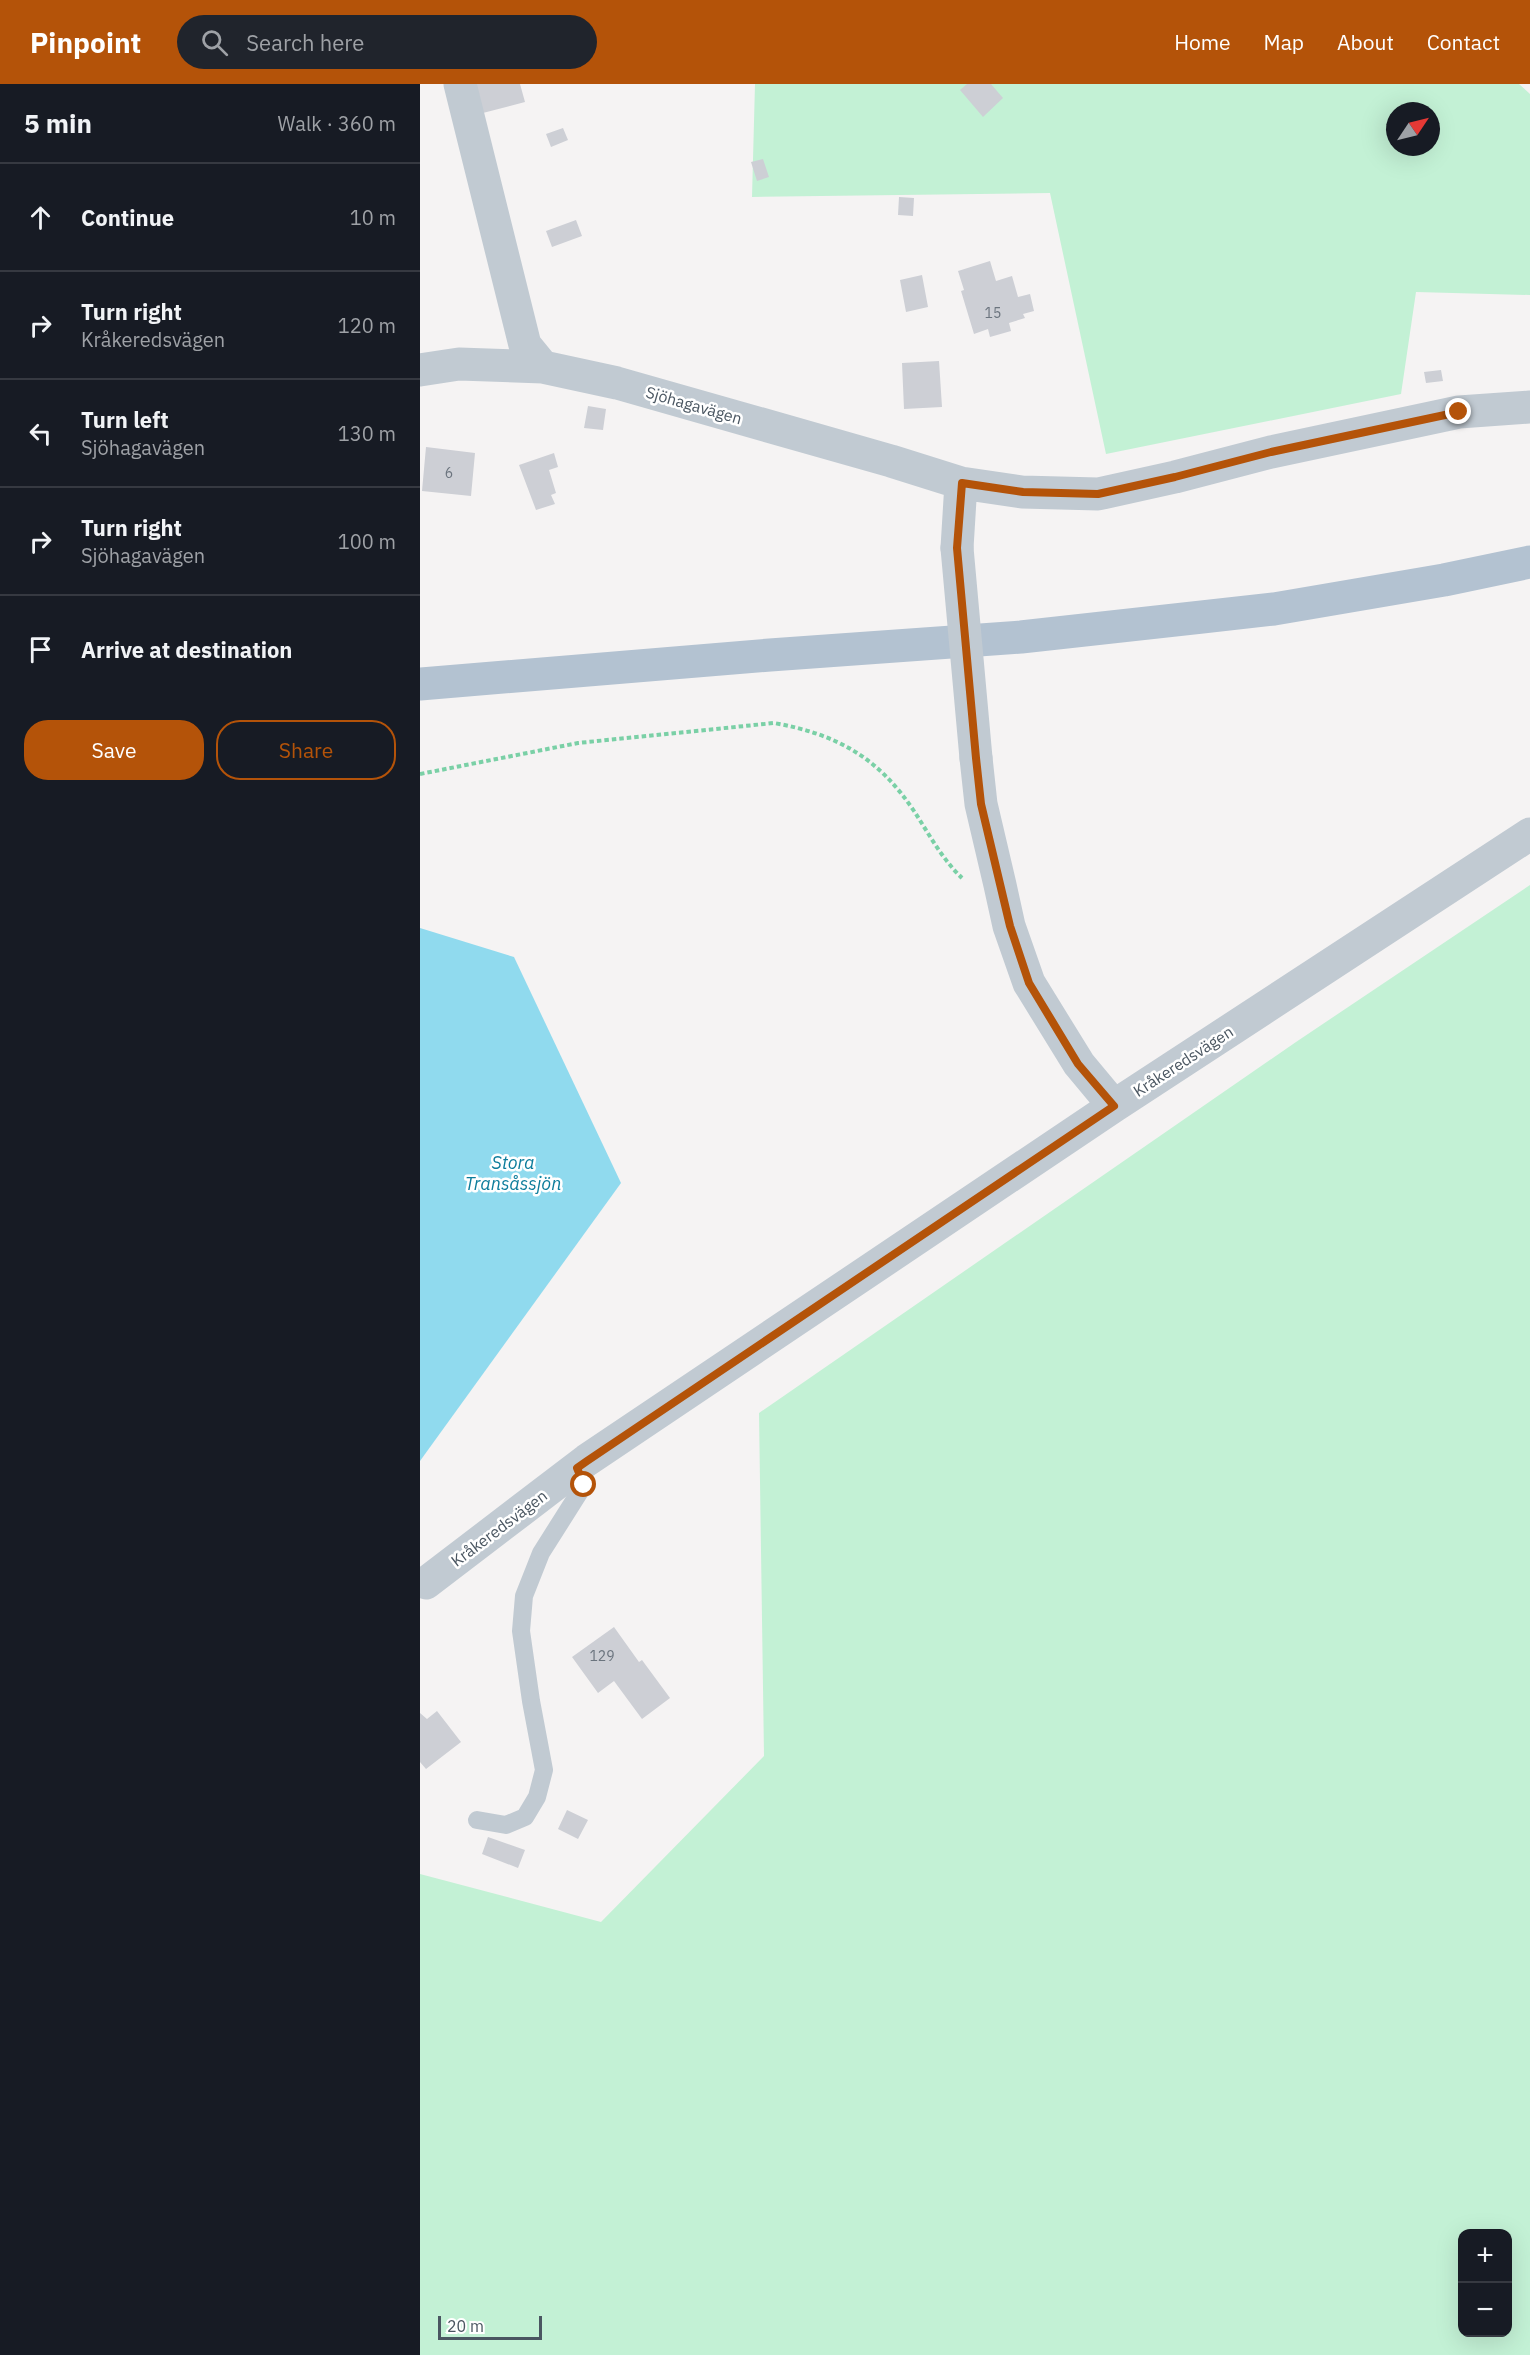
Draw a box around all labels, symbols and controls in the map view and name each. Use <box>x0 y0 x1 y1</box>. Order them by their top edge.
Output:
search box <box>177 15 597 69</box>
text: Pinpoint <box>30 24 141 61</box>
icon: search <box>198 26 231 59</box>
text: Search here <box>246 28 364 57</box>
text: Home <box>1174 28 1231 56</box>
text: Map <box>1264 28 1304 56</box>
text: About <box>1337 28 1394 56</box>
text: Contact <box>1427 28 1500 56</box>
north arrow <box>1386 102 1440 156</box>
text: 5 min <box>24 106 92 140</box>
text: Walk · 360 m <box>278 110 396 137</box>
icon: ahead <box>24 201 57 234</box>
text: Continue <box>81 203 174 232</box>
text: 10 m <box>350 204 396 231</box>
text: Turn right <box>81 297 182 326</box>
house number: 15 <box>985 304 1001 322</box>
icon: right <box>24 309 57 342</box>
text: 120 m <box>338 312 396 339</box>
text: Kråkeredsvägen <box>81 326 225 353</box>
street label: Sjöhagavägen <box>644 382 744 428</box>
route end <box>1445 398 1471 424</box>
text: Turn left <box>81 405 169 434</box>
icon: left <box>24 417 57 450</box>
text: 130 m <box>338 420 396 447</box>
text: Sjöhagavägen <box>81 434 205 461</box>
house number: 6 <box>445 464 453 482</box>
text: Turn right <box>81 513 182 542</box>
icon: right <box>24 525 57 558</box>
text: 100 m <box>338 528 396 555</box>
text: Sjöhagavägen <box>81 542 205 569</box>
icon: arrive <box>24 633 57 666</box>
text: Arrive at destination <box>81 635 292 664</box>
button: Save <box>24 720 204 780</box>
button: Share <box>216 720 396 780</box>
street label: Kråkeredsvägen <box>1129 1021 1237 1101</box>
water label: Stora Transåssjön <box>465 1151 561 1195</box>
route start <box>570 1471 596 1497</box>
street label: Kråkeredsvägen <box>447 1485 551 1571</box>
house number: 129 <box>589 1647 615 1665</box>
map controls <box>1458 2229 1512 2337</box>
button: + <box>1458 2229 1512 2283</box>
button: − <box>1458 2283 1512 2337</box>
scale bar <box>438 2313 542 2340</box>
text: 20 m <box>447 2316 484 2336</box>

